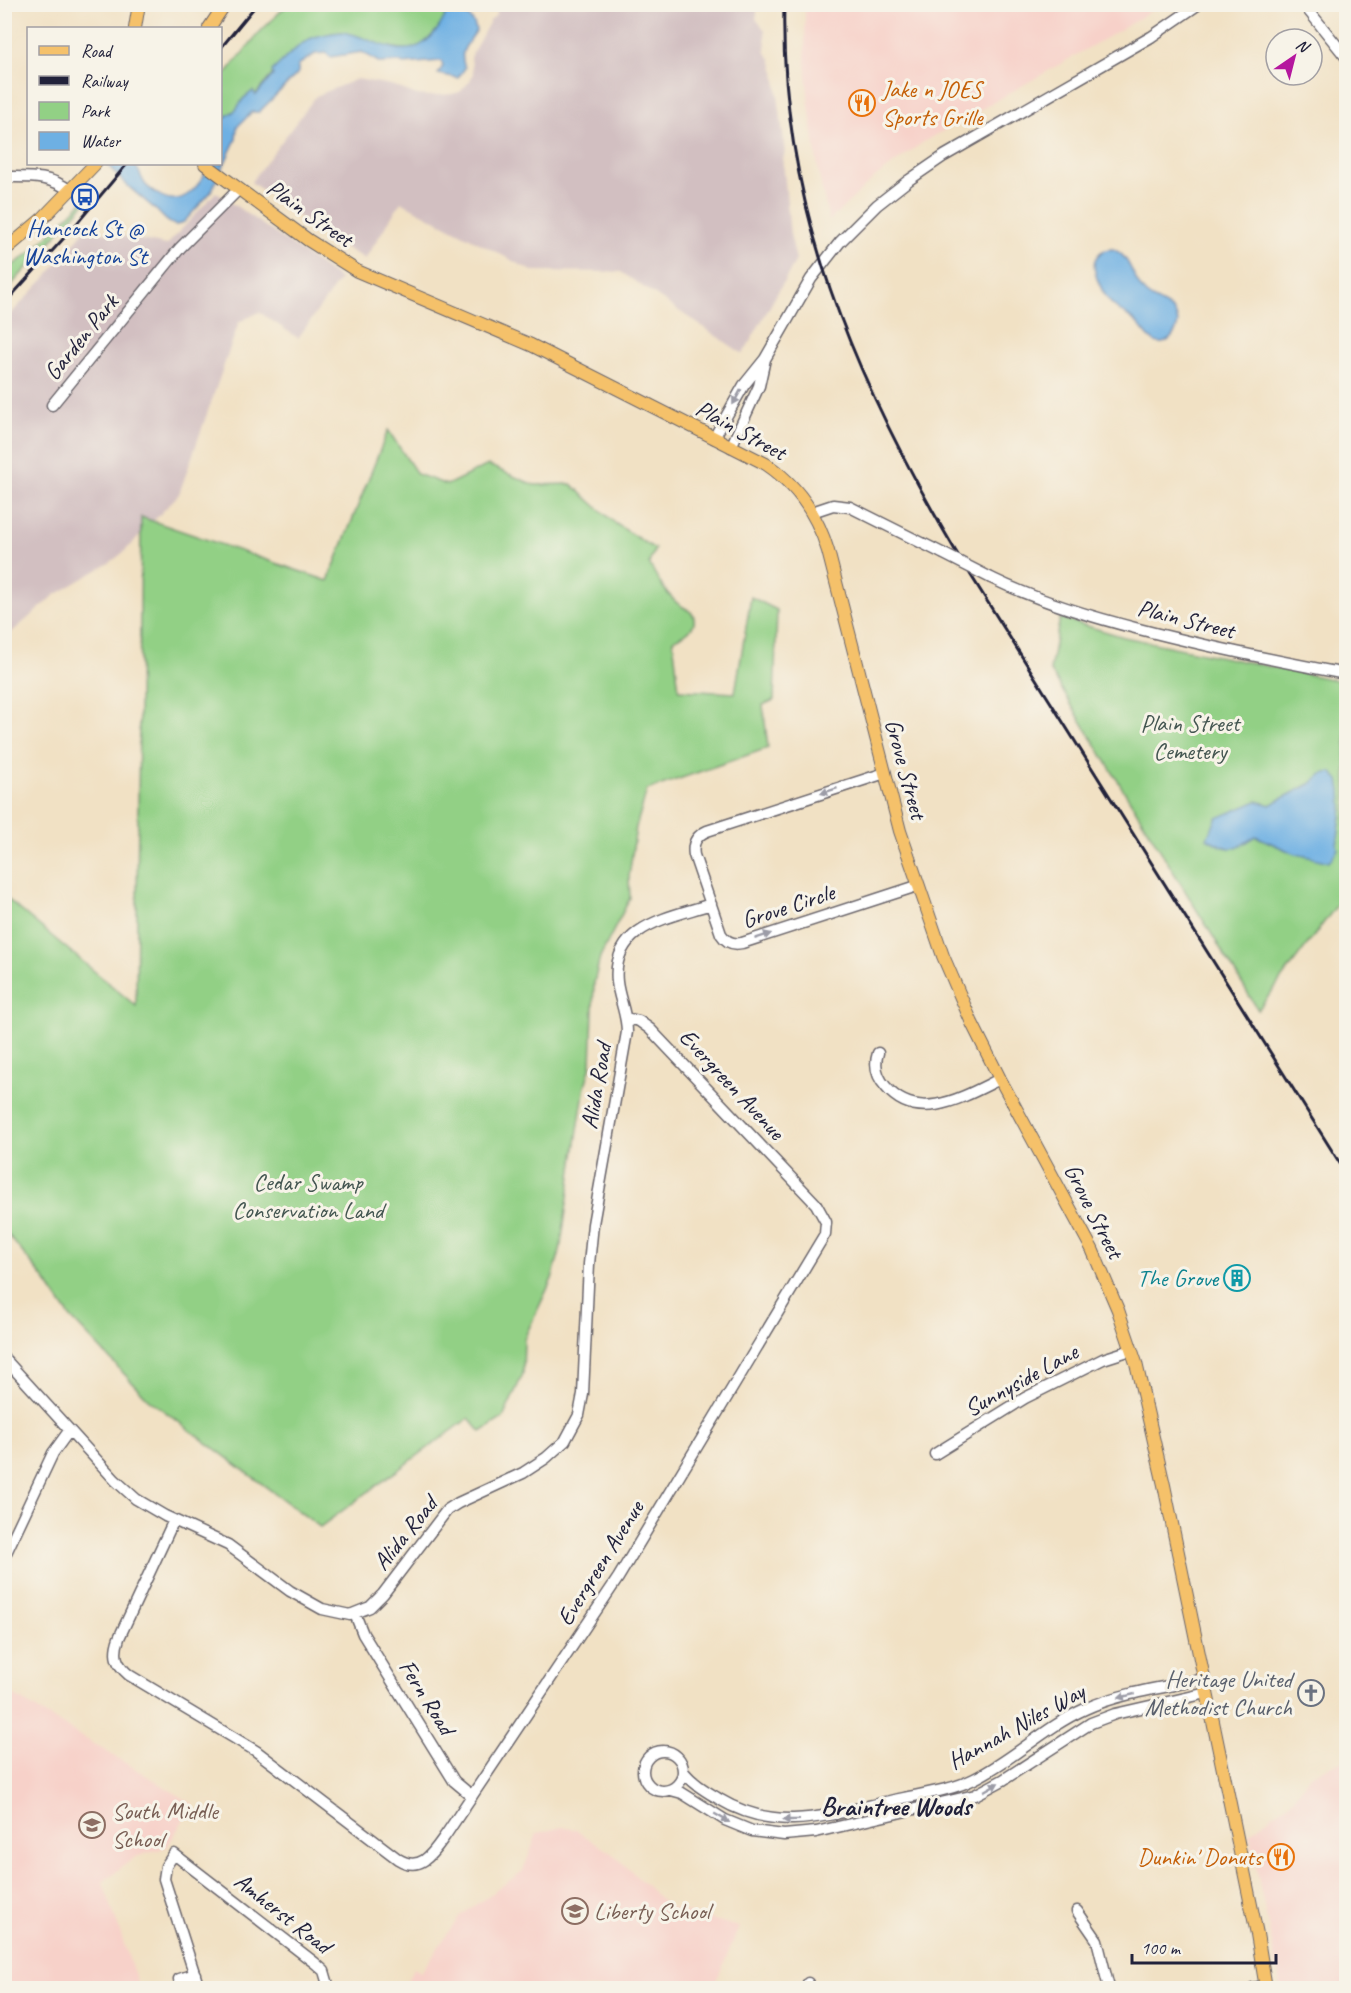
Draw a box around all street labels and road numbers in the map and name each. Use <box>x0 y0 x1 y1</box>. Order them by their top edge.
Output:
street label: Plain Street <box>261 172 361 255</box>
street label: Garden Park <box>37 286 126 386</box>
street label: Plain Street <box>691 393 793 468</box>
street label: Plain Street <box>1134 592 1240 646</box>
street label: Grove Street <box>878 716 934 824</box>
street label: Grove Circle <box>738 876 840 935</box>
street label: Evergreen Avenue <box>673 1022 793 1148</box>
street label: Alida Road <box>574 1037 619 1131</box>
street label: Grove Street <box>1057 1159 1131 1265</box>
street label: Sunnyside Lane <box>959 1336 1085 1423</box>
street label: Alida Road <box>366 1487 446 1576</box>
street label: Evergreen Avenue <box>550 1493 651 1631</box>
street label: Fern Road <box>392 1654 464 1743</box>
street label: Hannah Niles Way <box>942 1675 1091 1776</box>
street label: Amherst Road <box>228 1866 340 1962</box>

